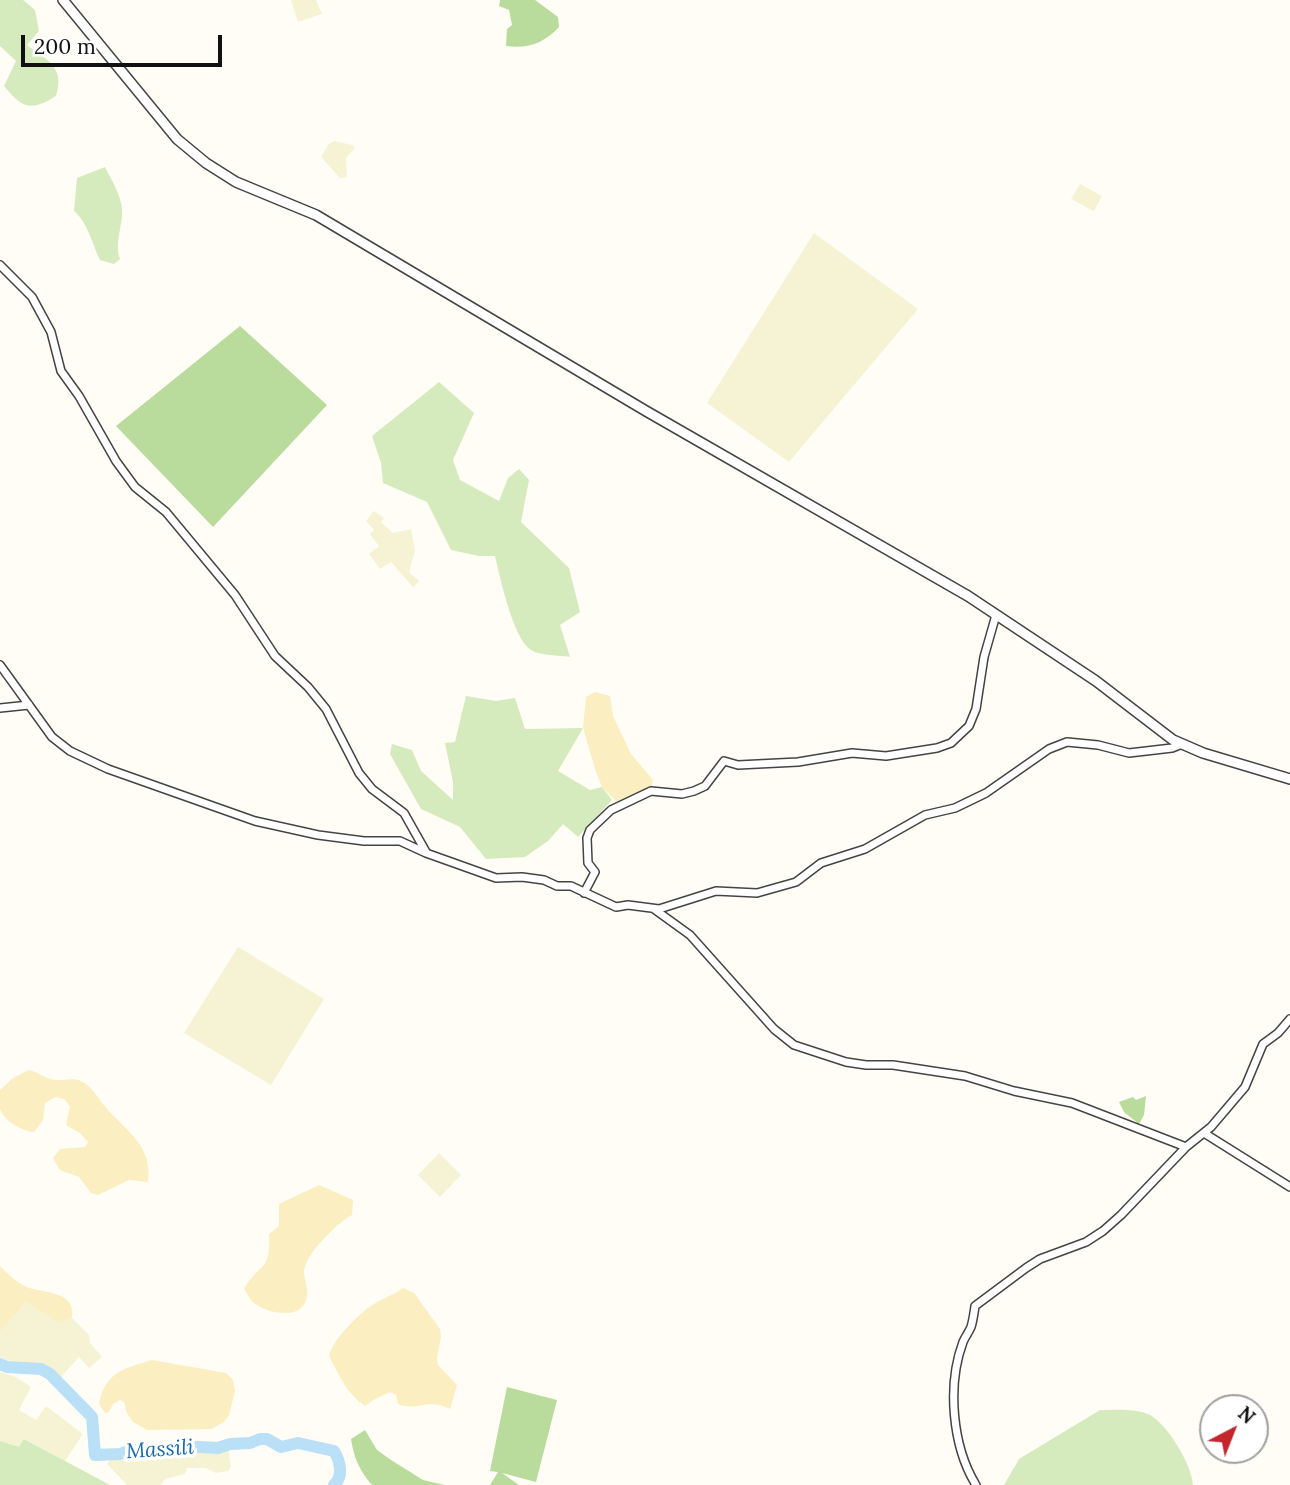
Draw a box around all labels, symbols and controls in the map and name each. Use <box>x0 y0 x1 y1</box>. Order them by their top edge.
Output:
scale bar <box>24 21 226 65</box>
text: 200 m <box>34 33 96 60</box>
north arrow <box>1199 1394 1269 1464</box>
text: N <box>1233 1401 1260 1429</box>
water label: Massili <box>125 1435 195 1465</box>

